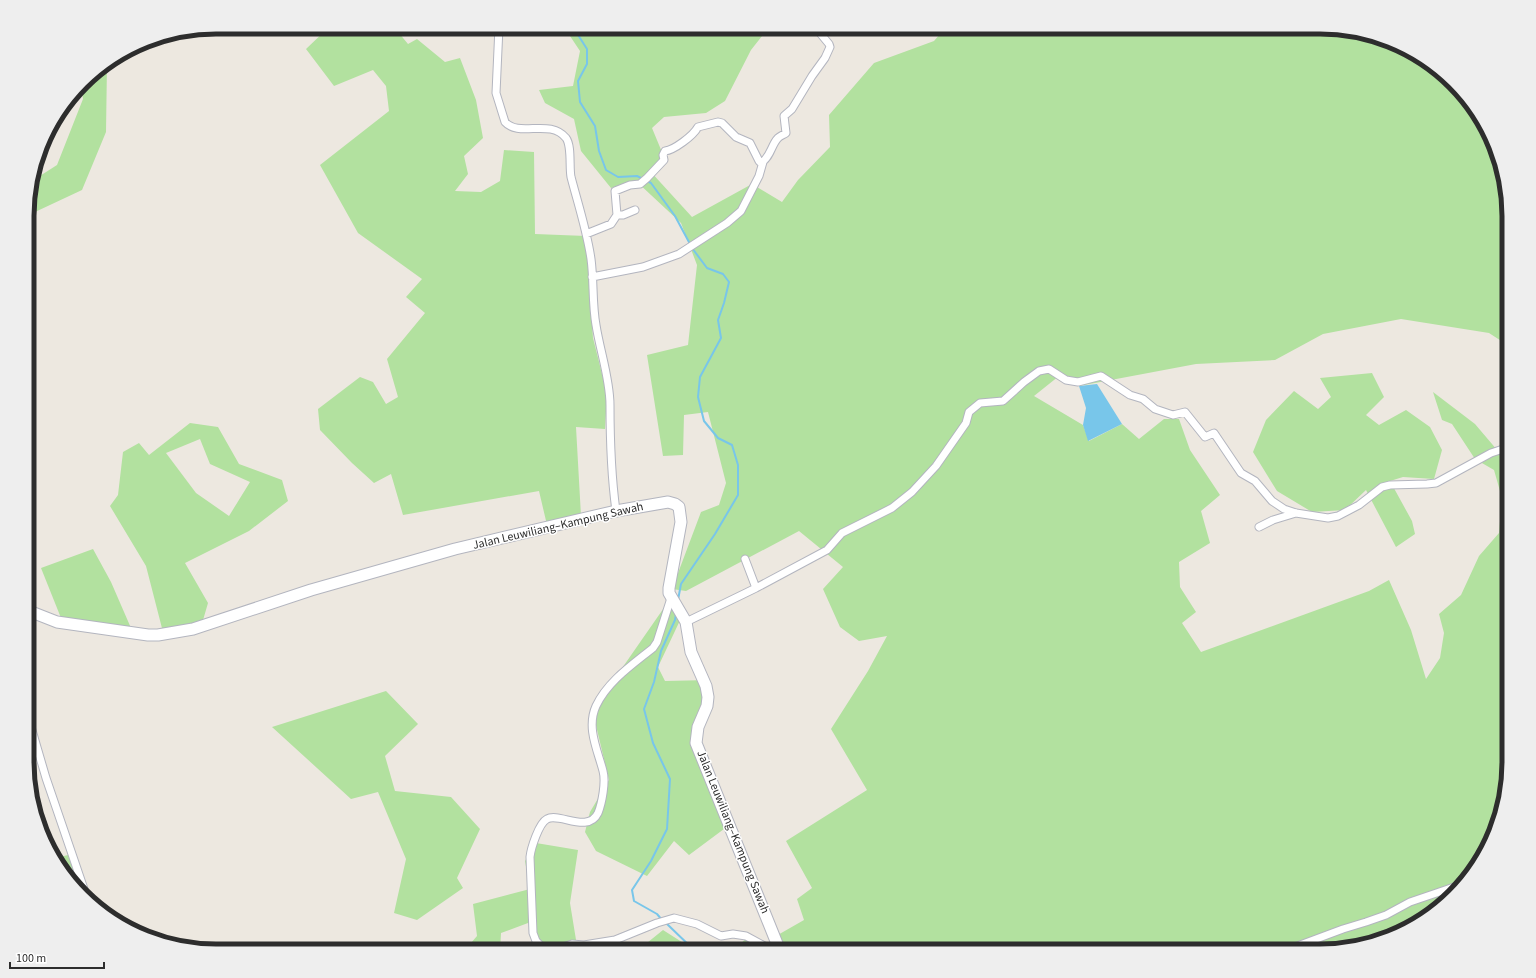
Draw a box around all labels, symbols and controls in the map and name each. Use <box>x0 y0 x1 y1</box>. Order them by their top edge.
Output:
street label: Jalan Leuwiliang–Kampung Sawah <box>471 498 645 554</box>
street label: Jalan Leuwiliang–Kampung Sawah <box>692 748 774 916</box>
scale bar <box>10 944 104 970</box>
text: 100 m <box>16 950 46 967</box>

